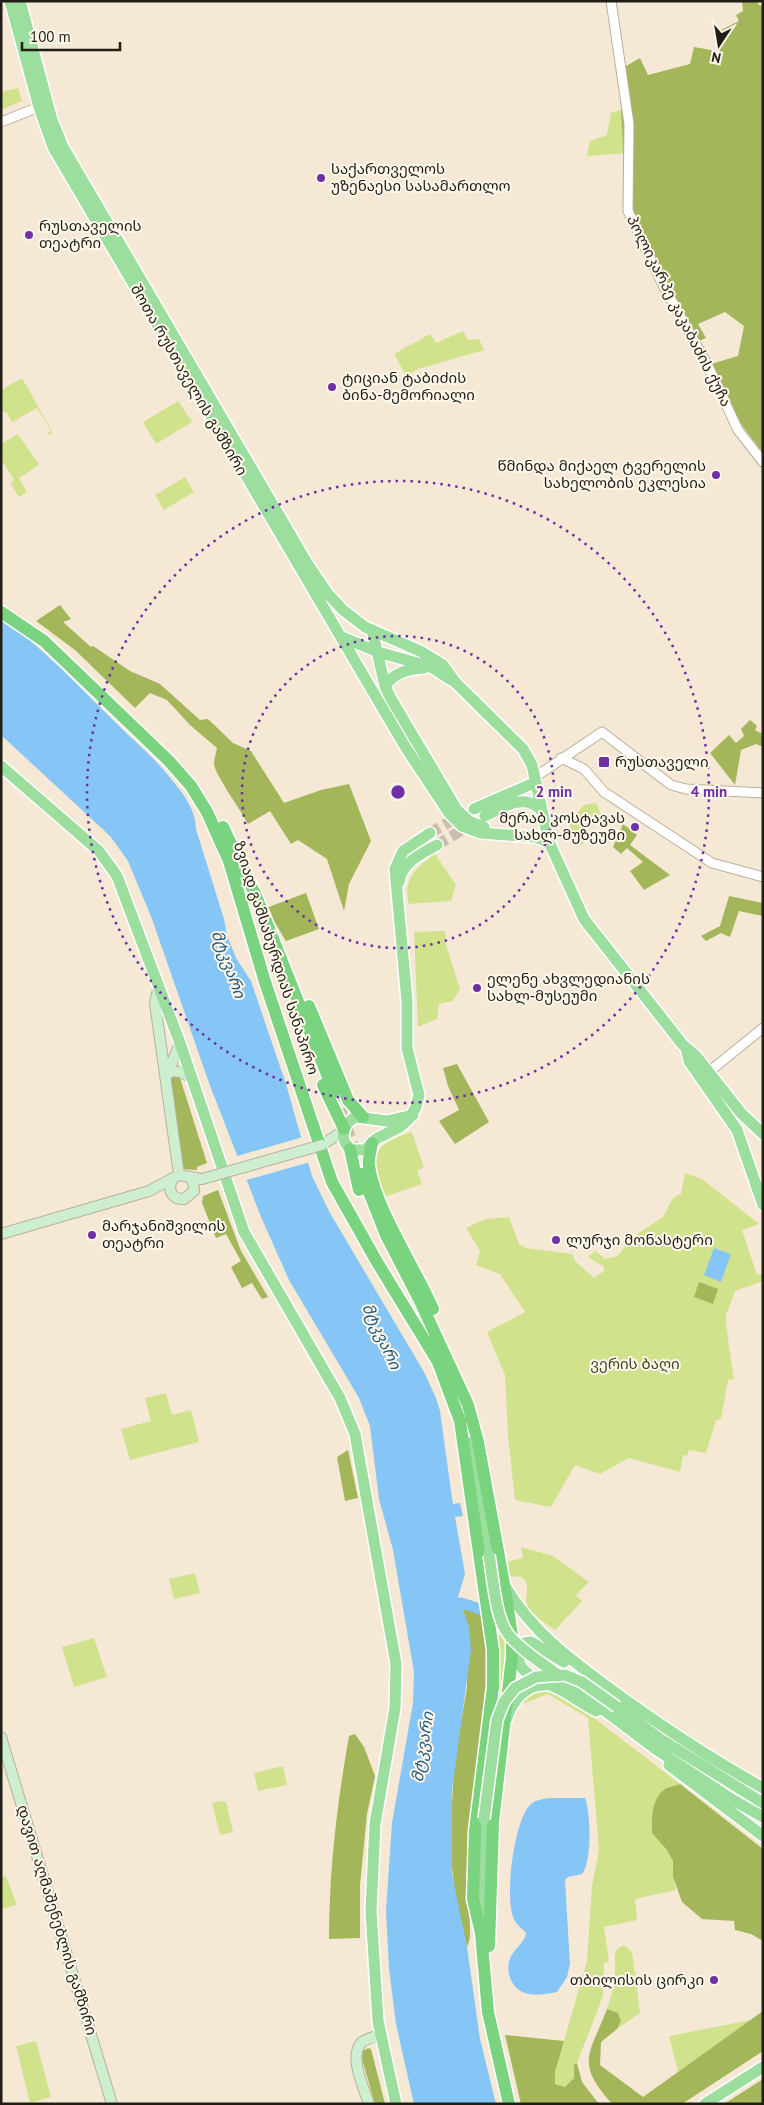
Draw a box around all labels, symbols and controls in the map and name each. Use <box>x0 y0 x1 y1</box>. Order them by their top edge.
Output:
scale bar <box>22 20 120 52</box>
north arrow <box>694 20 744 70</box>
text: 100 m <box>30 27 71 46</box>
text: N <box>710 48 723 67</box>
place label: საქართველოს უზენაესი სასამართლო <box>331 159 511 195</box>
marker: საქართველოს უზენაესი სასამართლო <box>315 172 327 184</box>
street label: პოლიკარპე კაკაბაძის ქუჩა <box>623 212 736 410</box>
place label: რუსთაველის თეატრი <box>39 216 142 252</box>
marker: რუსთაველის თეატრი <box>23 229 35 241</box>
street label: შოთა რუსთაველის გამზირი <box>127 281 252 479</box>
place label: ტიციან ტაბიძის ბინა-მემორიალი <box>342 368 475 404</box>
marker: ტიციან ტაბიძის ბინა-მემორიალი <box>326 381 338 393</box>
place label: წმინდა მიქაელ ტვერელის სახელობის ეკლესია <box>497 456 706 492</box>
marker: წმინდა მიქაელ ტვერელის სახელობის ეკლესია <box>710 469 722 481</box>
place label: რუსთაველი <box>615 752 709 771</box>
marker: რუსთაველი <box>597 755 611 769</box>
text: 2 min <box>536 782 572 801</box>
text: 4 min <box>691 782 727 801</box>
centre of rings <box>389 783 407 801</box>
place label: მერაბ კოსტავას სახლ-მუზეუმი <box>499 808 625 844</box>
marker: მერაბ კოსტავას სახლ-მუზეუმი <box>629 821 641 833</box>
street label: ზვიად გამსახურდიას სანაპირო <box>230 839 323 1077</box>
water label: მტკვარი <box>208 927 251 1001</box>
place label: ელენე ახვლედიანის სახლ-მუსეუმი <box>487 969 650 1005</box>
marker: ელენე ახვლედიანის სახლ-მუსეუმი <box>471 982 483 994</box>
place label: მარჯანიშვილის თეატრი <box>102 1216 226 1252</box>
marker: მარჯანიშვილის თეატრი <box>86 1229 98 1241</box>
place label: ლურჯი მონასტერი <box>566 1230 713 1249</box>
marker: ლურჯი მონასტერი <box>550 1234 562 1246</box>
water label: მტკვარი <box>358 1300 406 1373</box>
park label: ვერის ბაღი <box>590 1354 680 1373</box>
water label: მტკვარი <box>407 1710 438 1783</box>
street label: დავით აღმაშენებლის გამზირი <box>13 1802 102 2037</box>
place label: თბილისის ცირკი <box>570 1970 704 1989</box>
marker: თბილისის ცირკი <box>708 1974 720 1986</box>

